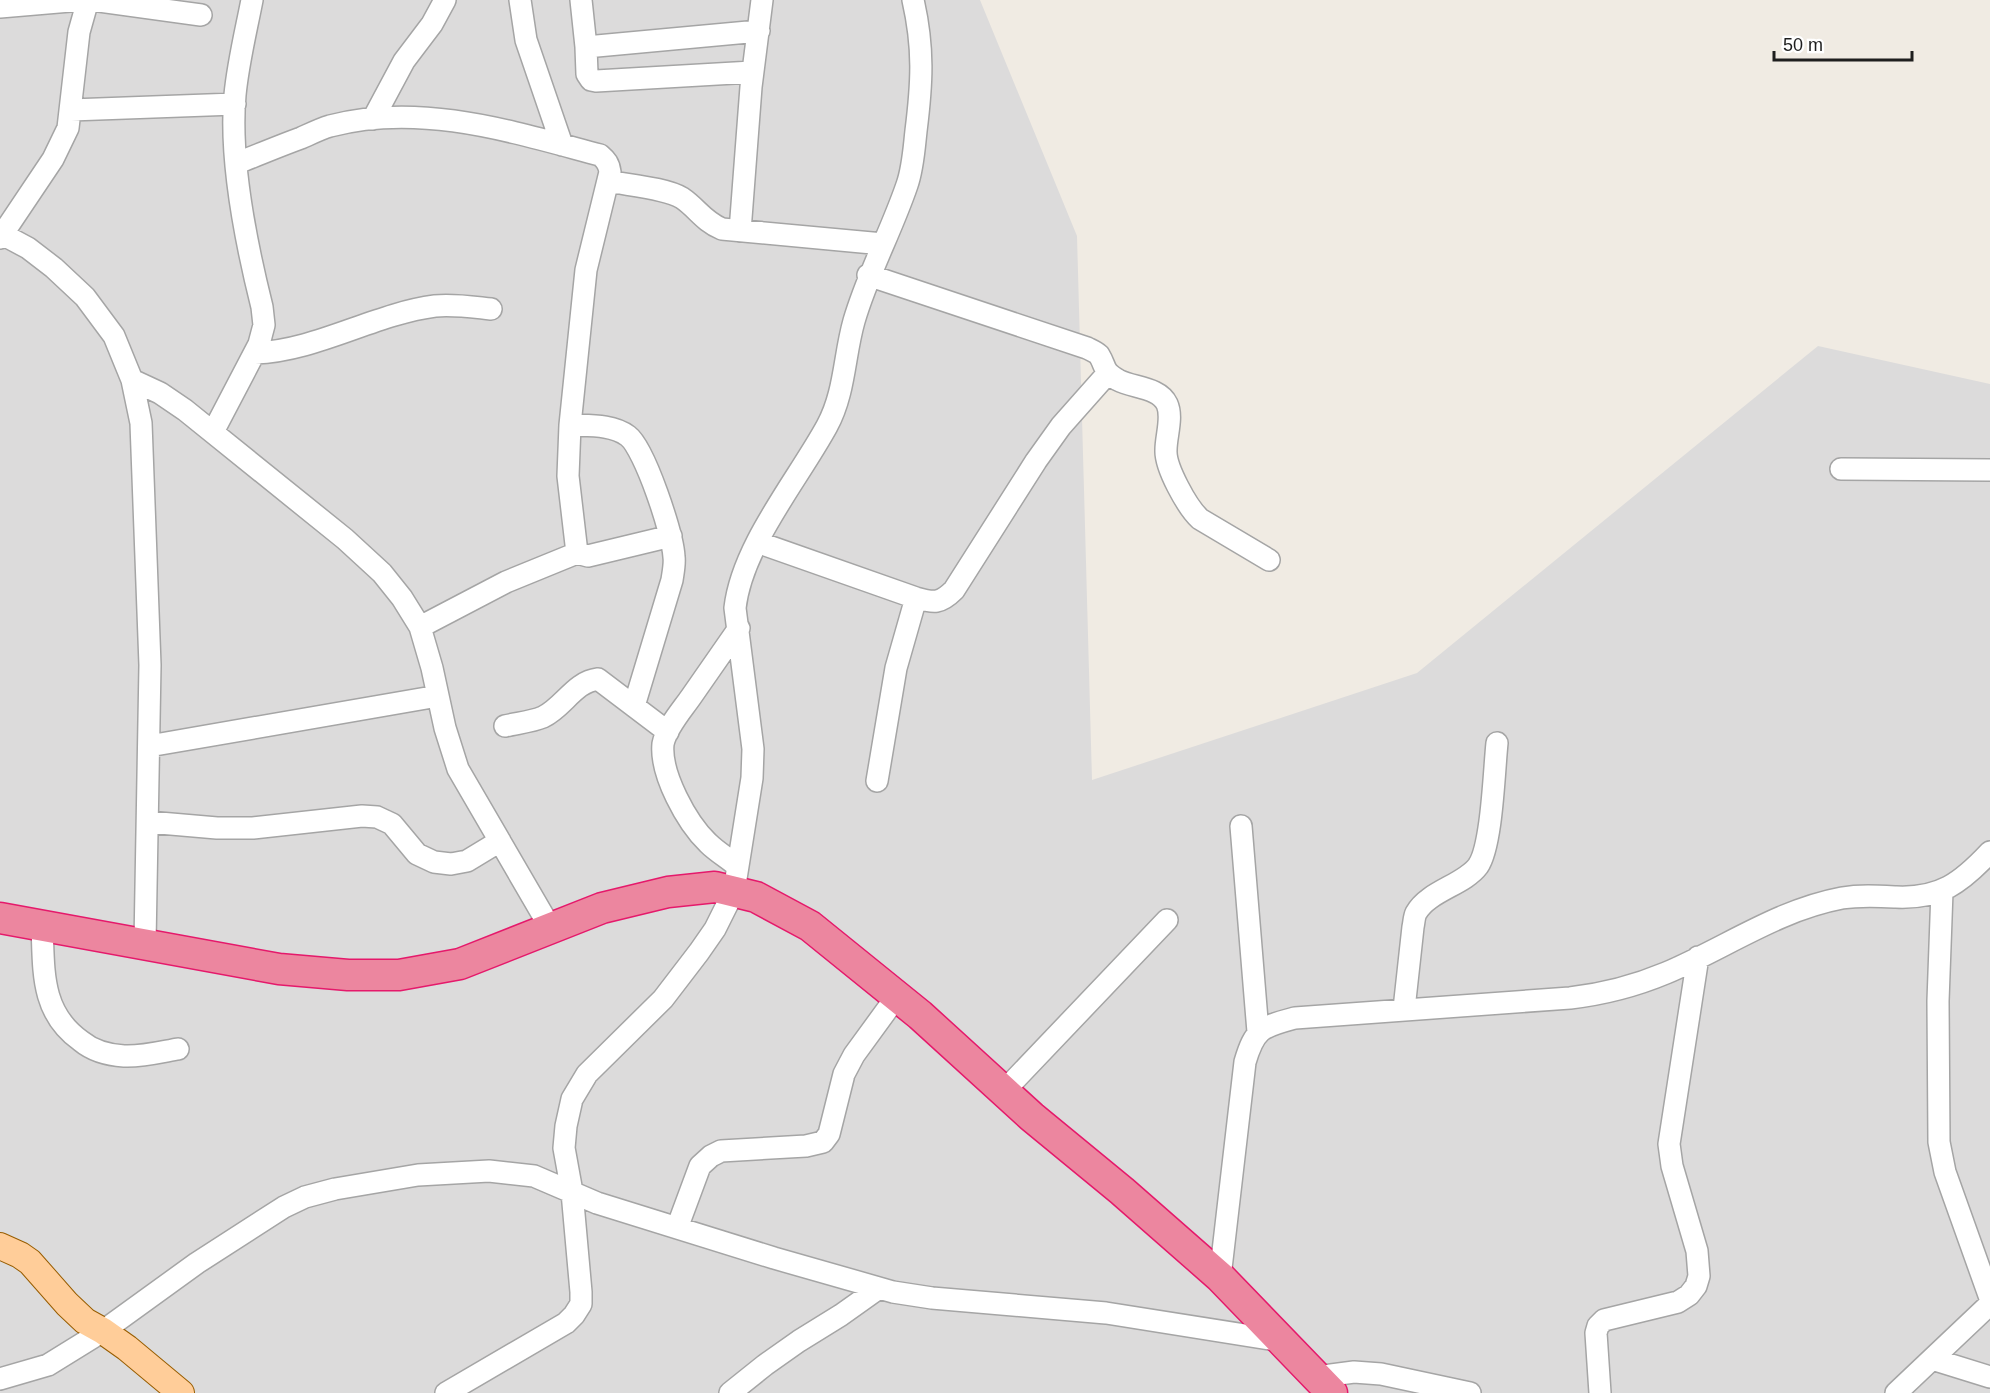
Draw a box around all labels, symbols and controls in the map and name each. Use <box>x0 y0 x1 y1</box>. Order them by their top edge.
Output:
scale bar <box>1774 24 1912 62</box>
text: 50 m <box>1783 35 1823 55</box>

